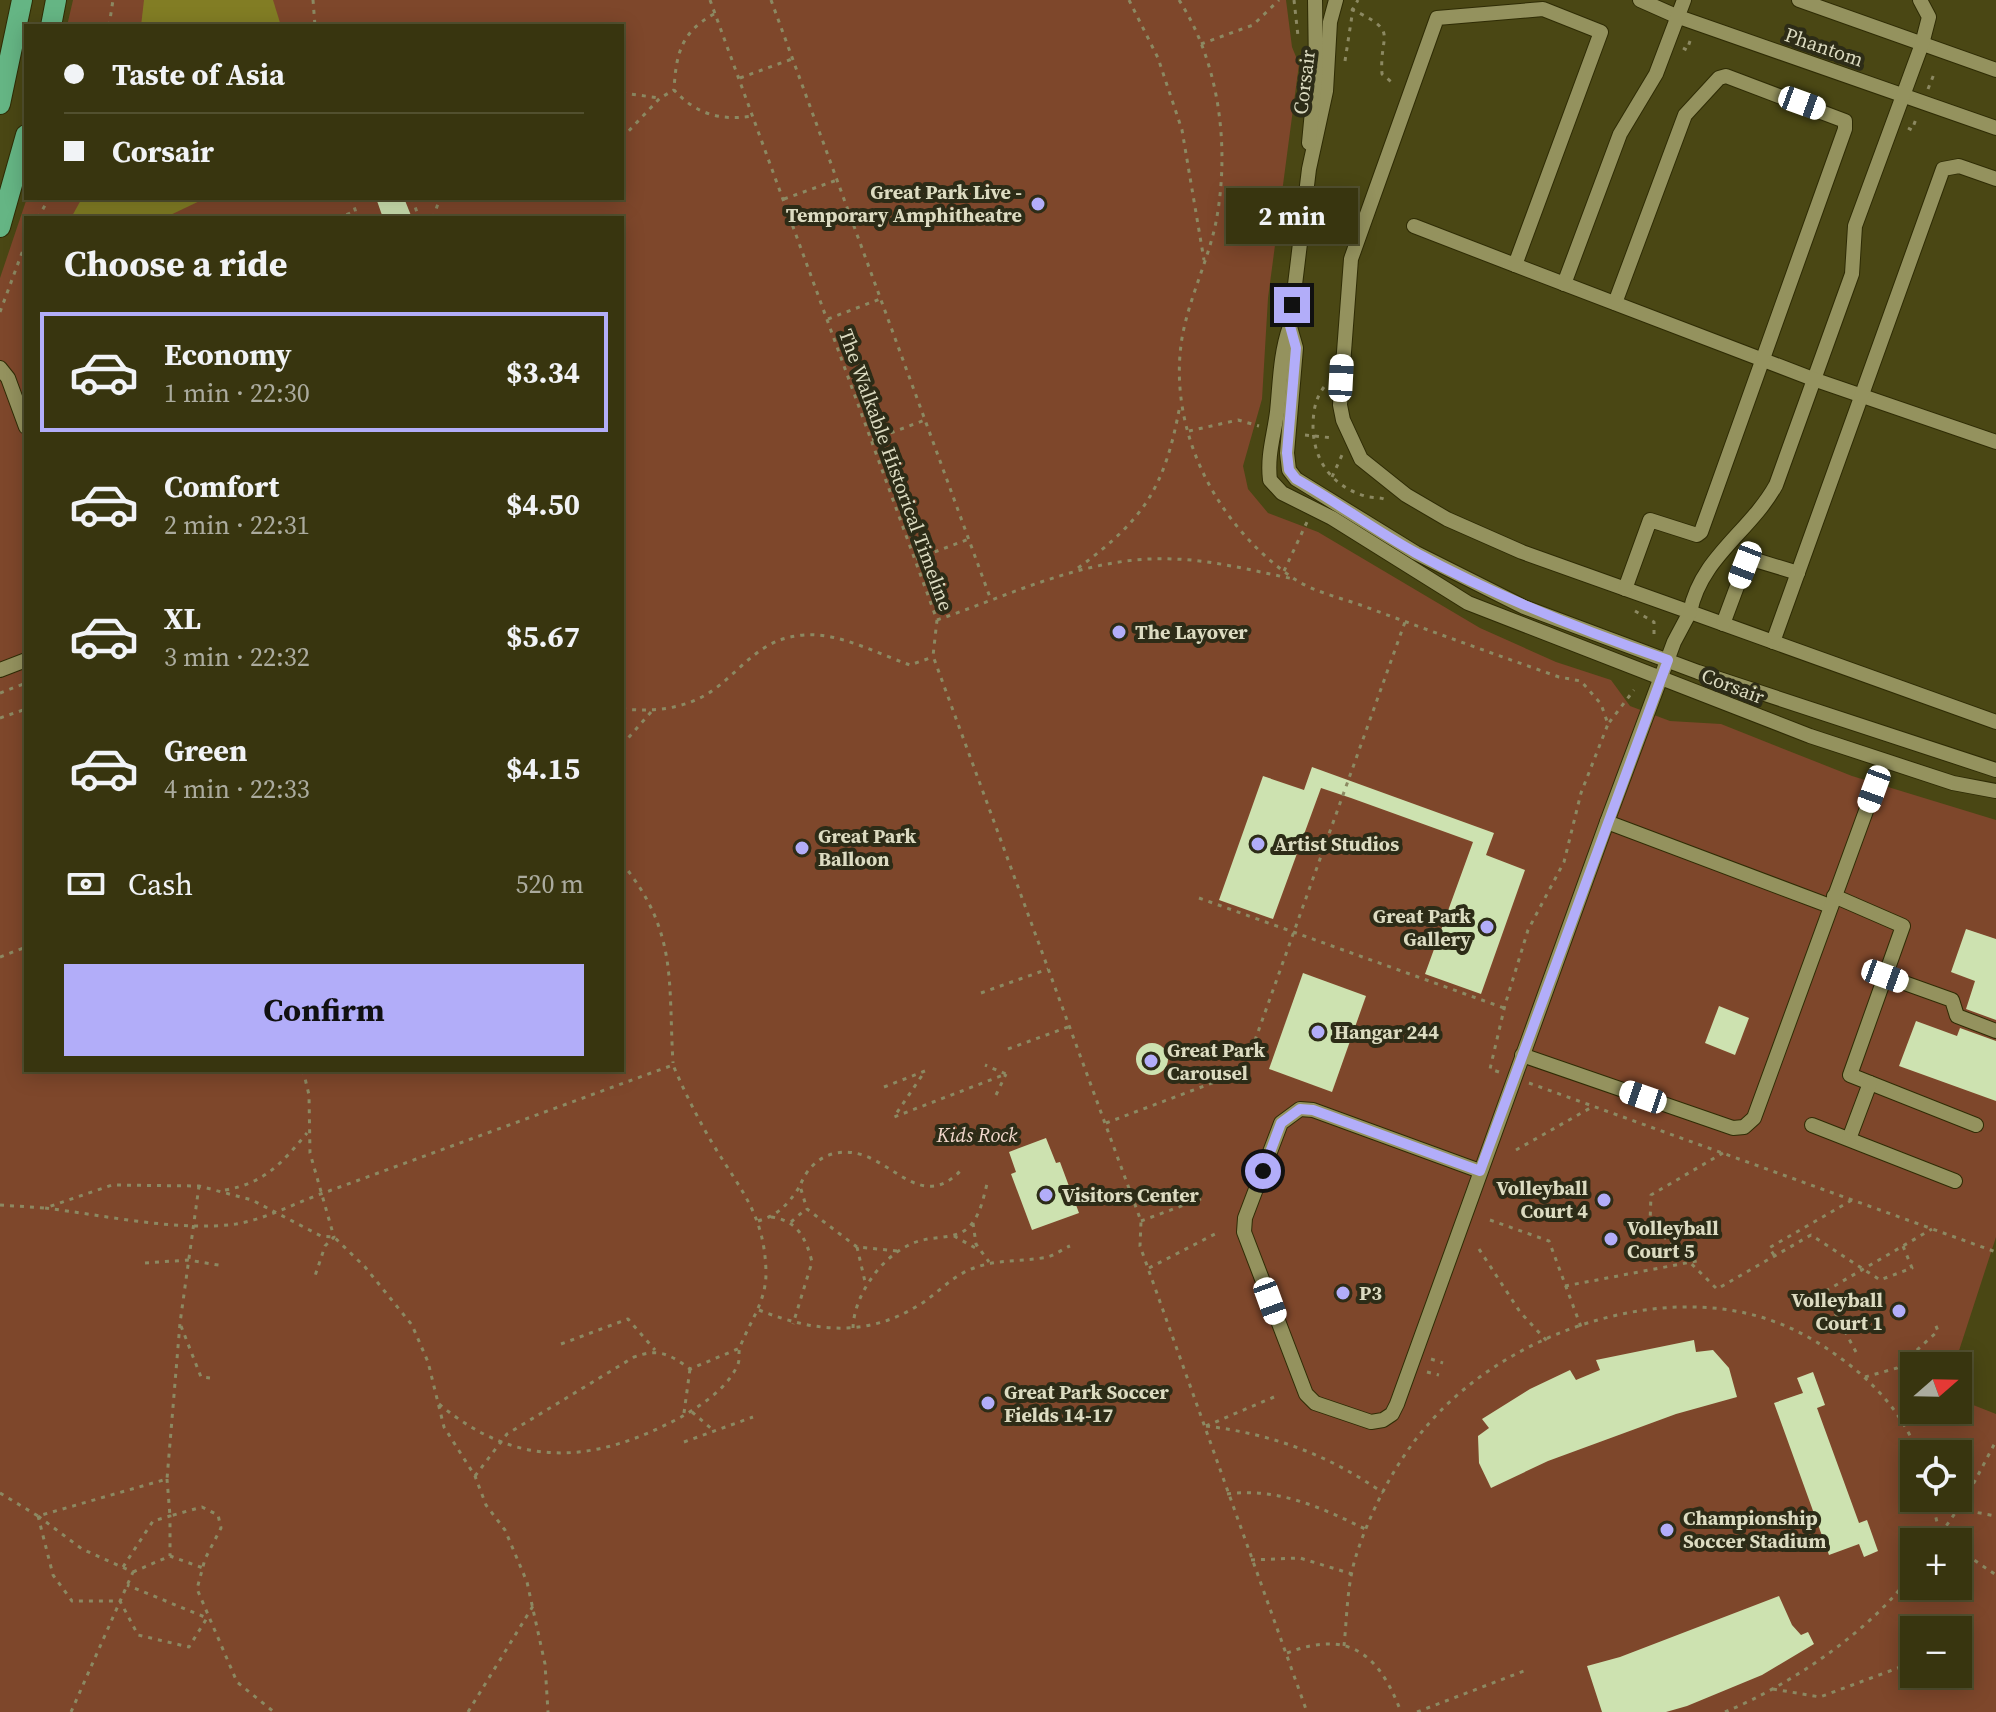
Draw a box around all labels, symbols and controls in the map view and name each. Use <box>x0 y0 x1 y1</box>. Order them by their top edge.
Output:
street label: Phantom <box>1781 21 1867 73</box>
street label: Corsair <box>1286 47 1322 116</box>
text: Taste of Asia <box>112 54 285 95</box>
car <box>1775 84 1829 122</box>
text: Corsair <box>112 131 214 172</box>
place label: Great Park Live - Temporary Amphitheatre <box>786 178 1022 229</box>
callout: 2 min <box>1226 189 1358 245</box>
marker: Great Park Live - Temporary Amphitheatre <box>1029 195 1047 213</box>
text: 2 min <box>1258 198 1326 234</box>
text: Choose a ride <box>64 239 287 288</box>
route end <box>1274 287 1310 323</box>
street label: The Walkable Historical Timeline <box>832 325 960 615</box>
text: Economy <box>164 334 292 375</box>
icon: car <box>68 336 140 408</box>
text: $3.34 <box>506 352 580 393</box>
car <box>1328 353 1354 403</box>
text: 1 min · 22:30 <box>164 375 310 411</box>
text: Comfort <box>164 466 279 507</box>
icon: car <box>68 468 140 540</box>
text: $4.50 <box>506 484 580 525</box>
text: 2 min · 22:31 <box>164 507 310 543</box>
car <box>1725 538 1765 592</box>
text: XL <box>164 598 201 639</box>
icon: car <box>68 600 140 672</box>
text: $5.67 <box>506 616 580 657</box>
place label: The Layover <box>1135 618 1248 646</box>
marker: The Layover <box>1110 623 1128 641</box>
text: 3 min · 22:32 <box>164 639 310 675</box>
street label: Corsair <box>1698 661 1769 711</box>
text: Green <box>164 730 247 771</box>
icon: car <box>68 732 140 804</box>
text: $4.15 <box>506 748 580 789</box>
car <box>1855 762 1893 816</box>
text: 4 min · 22:33 <box>164 771 310 807</box>
place label: Great Park Balloon <box>818 822 916 873</box>
place label: Artist Studios <box>1274 830 1399 858</box>
marker: Artist Studios <box>1249 835 1267 853</box>
marker: Great Park Balloon <box>793 839 811 857</box>
icon: cash <box>64 862 108 906</box>
text: Cash <box>128 864 193 905</box>
text: 520 m <box>516 866 584 902</box>
place label: Great Park Gallery <box>1373 902 1471 953</box>
marker: Great Park Gallery <box>1478 918 1496 936</box>
car <box>1858 957 1912 995</box>
button: Confirm <box>64 964 584 1056</box>
place label: Hangar 244 <box>1334 1018 1439 1046</box>
marker: Hangar 244 <box>1309 1023 1327 1041</box>
place label: Great Park Carousel <box>1167 1036 1265 1087</box>
marker: Great Park Carousel <box>1142 1052 1160 1070</box>
car <box>1616 1078 1670 1116</box>
park label: Kids Rock <box>935 1121 1018 1149</box>
route start <box>1245 1153 1281 1189</box>
place label: Volleyball Court 4 <box>1496 1174 1588 1225</box>
place label: Visitors Center <box>1062 1181 1200 1209</box>
marker: Visitors Center <box>1037 1186 1055 1204</box>
marker: Volleyball Court 4 <box>1595 1191 1613 1209</box>
place label: Volleyball Court 5 <box>1627 1214 1719 1265</box>
marker: Volleyball Court 5 <box>1602 1230 1620 1248</box>
car <box>1251 1274 1289 1328</box>
place label: P3 <box>1359 1279 1382 1307</box>
marker: P3 <box>1334 1284 1352 1302</box>
place label: Volleyball Court 1 <box>1791 1286 1883 1337</box>
marker: Volleyball Court 1 <box>1890 1302 1908 1320</box>
north arrow <box>1900 1352 1972 1424</box>
map controls <box>1900 1352 1972 1688</box>
place label: Great Park Soccer Fields 14-17 <box>1004 1378 1169 1429</box>
marker: Great Park Soccer Fields 14-17 <box>979 1394 997 1412</box>
button: locate <box>1900 1440 1972 1512</box>
place label: Championship Soccer Stadium <box>1683 1504 1826 1555</box>
marker: Championship Soccer Stadium <box>1658 1521 1676 1539</box>
button: + <box>1900 1528 1972 1600</box>
button: − <box>1900 1616 1972 1688</box>

